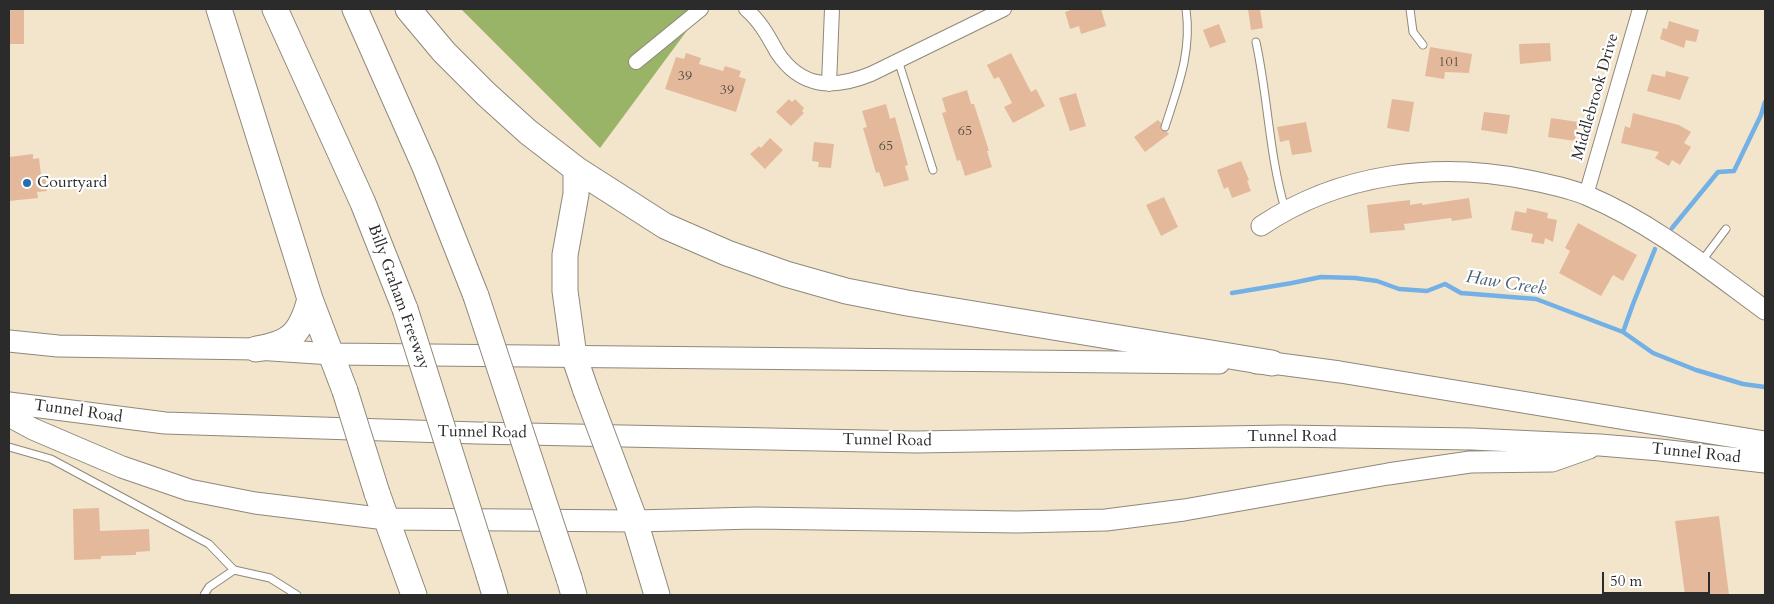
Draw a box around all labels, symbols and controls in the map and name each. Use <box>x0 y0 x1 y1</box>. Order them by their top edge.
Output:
street label: Middlebrook Drive <box>1569 31 1623 163</box>
house number: 101 <box>1438 55 1460 71</box>
house number: 39 <box>678 69 692 85</box>
house number: 39 <box>720 83 734 99</box>
house number: 65 <box>958 124 972 140</box>
house number: 65 <box>879 139 893 155</box>
place label: Courtyard <box>37 173 107 193</box>
marker: Courtyard <box>21 177 33 189</box>
street label: Billy Graham Freeway <box>363 222 433 372</box>
water label: Haw Creek <box>1464 267 1548 301</box>
street label: Tunnel Road <box>32 396 124 428</box>
street label: Tunnel Road <box>437 423 527 443</box>
street label: Tunnel Road <box>1247 427 1337 447</box>
street label: Tunnel Road <box>842 431 932 451</box>
street label: Tunnel Road <box>1650 440 1742 468</box>
scale bar <box>1604 562 1712 594</box>
text: 50 m <box>1610 571 1642 591</box>

